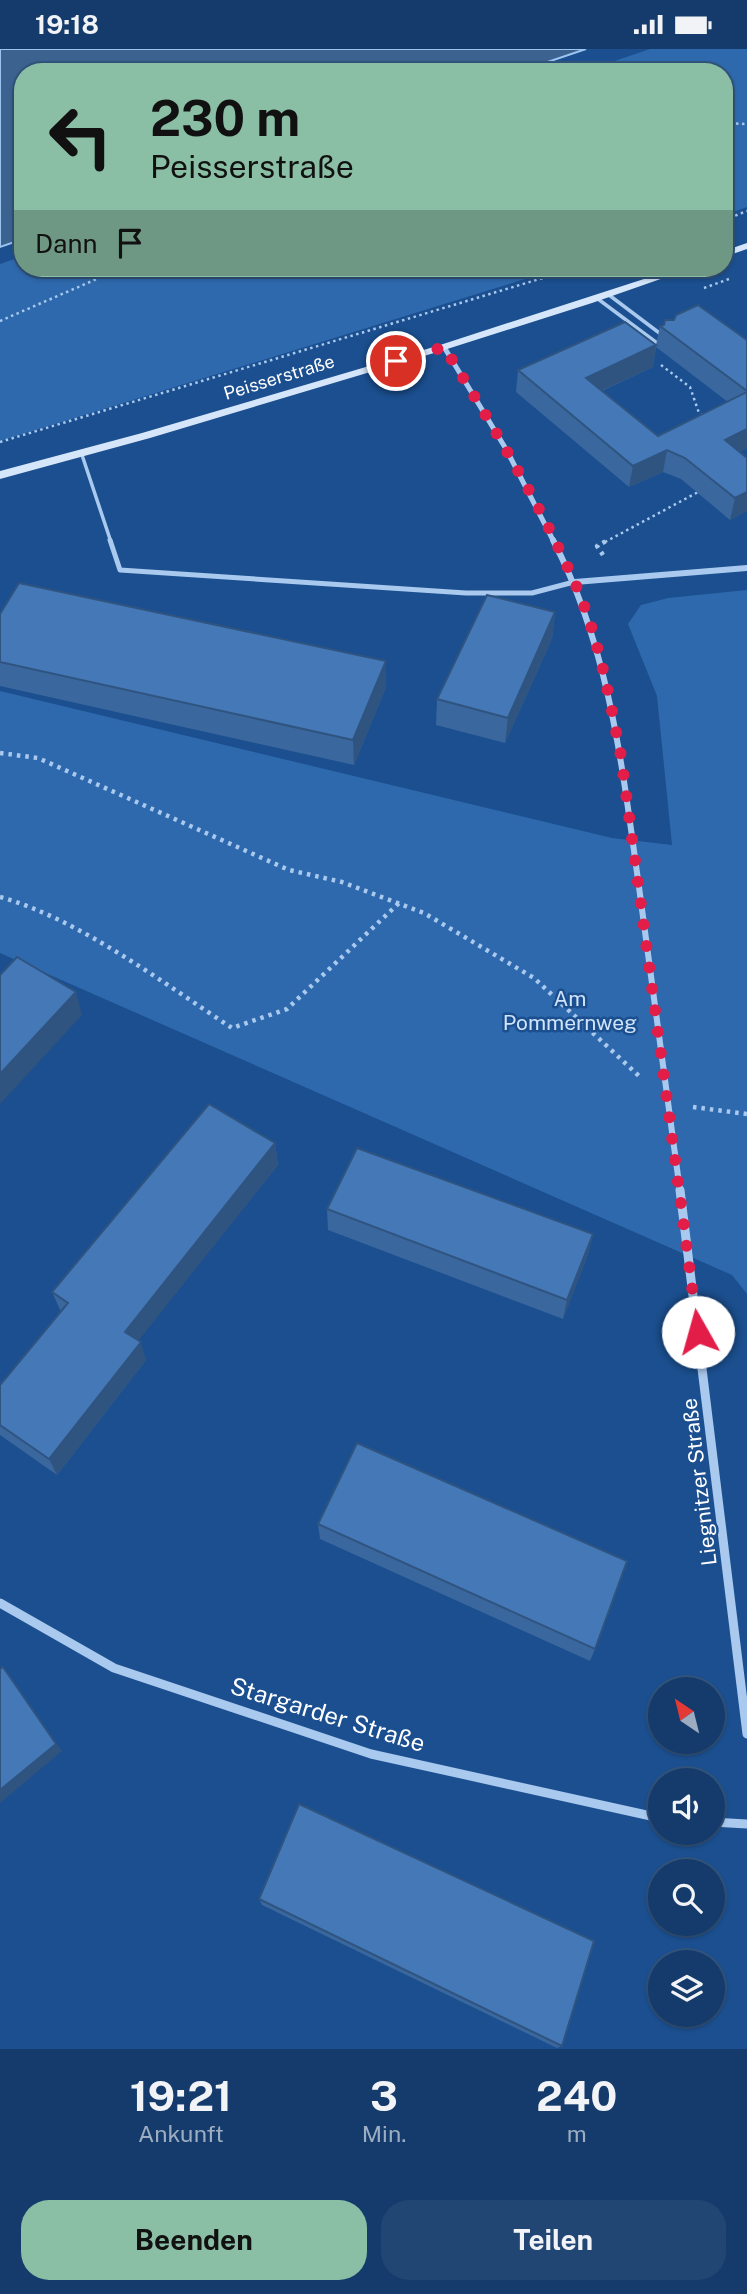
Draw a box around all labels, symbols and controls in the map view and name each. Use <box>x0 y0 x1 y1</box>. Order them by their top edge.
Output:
text: 19:18 <box>35 9 99 40</box>
text: 230 m <box>150 89 300 147</box>
icon: left <box>35 91 126 182</box>
text: Peisserstraße <box>150 148 354 185</box>
icon: arrive <box>111 224 149 262</box>
text: Dann <box>35 228 97 259</box>
pin <box>366 331 426 391</box>
icon: arrive <box>377 342 415 380</box>
street label: Peisserstraße <box>221 350 337 404</box>
park label: Am Pommernweg <box>503 986 637 1035</box>
position arrow <box>661 1295 735 1369</box>
street label: Liegnitzer Straße <box>676 1397 722 1567</box>
street label: Stargarder Straße <box>227 1671 429 1757</box>
north arrow <box>648 1677 724 1753</box>
map controls <box>648 1677 725 2027</box>
button: sound <box>648 1768 725 1845</box>
button: search <box>648 1859 725 1936</box>
button: layers <box>648 1950 725 2027</box>
text: 19:21 <box>130 2071 232 2120</box>
text: 3 <box>370 2071 398 2120</box>
text: 240 <box>536 2071 617 2120</box>
text: Ankunft <box>138 2120 224 2147</box>
text: Min. <box>362 2120 406 2147</box>
text: m <box>567 2120 587 2147</box>
button: Beenden <box>21 2200 367 2280</box>
button: Teilen <box>381 2200 726 2280</box>

